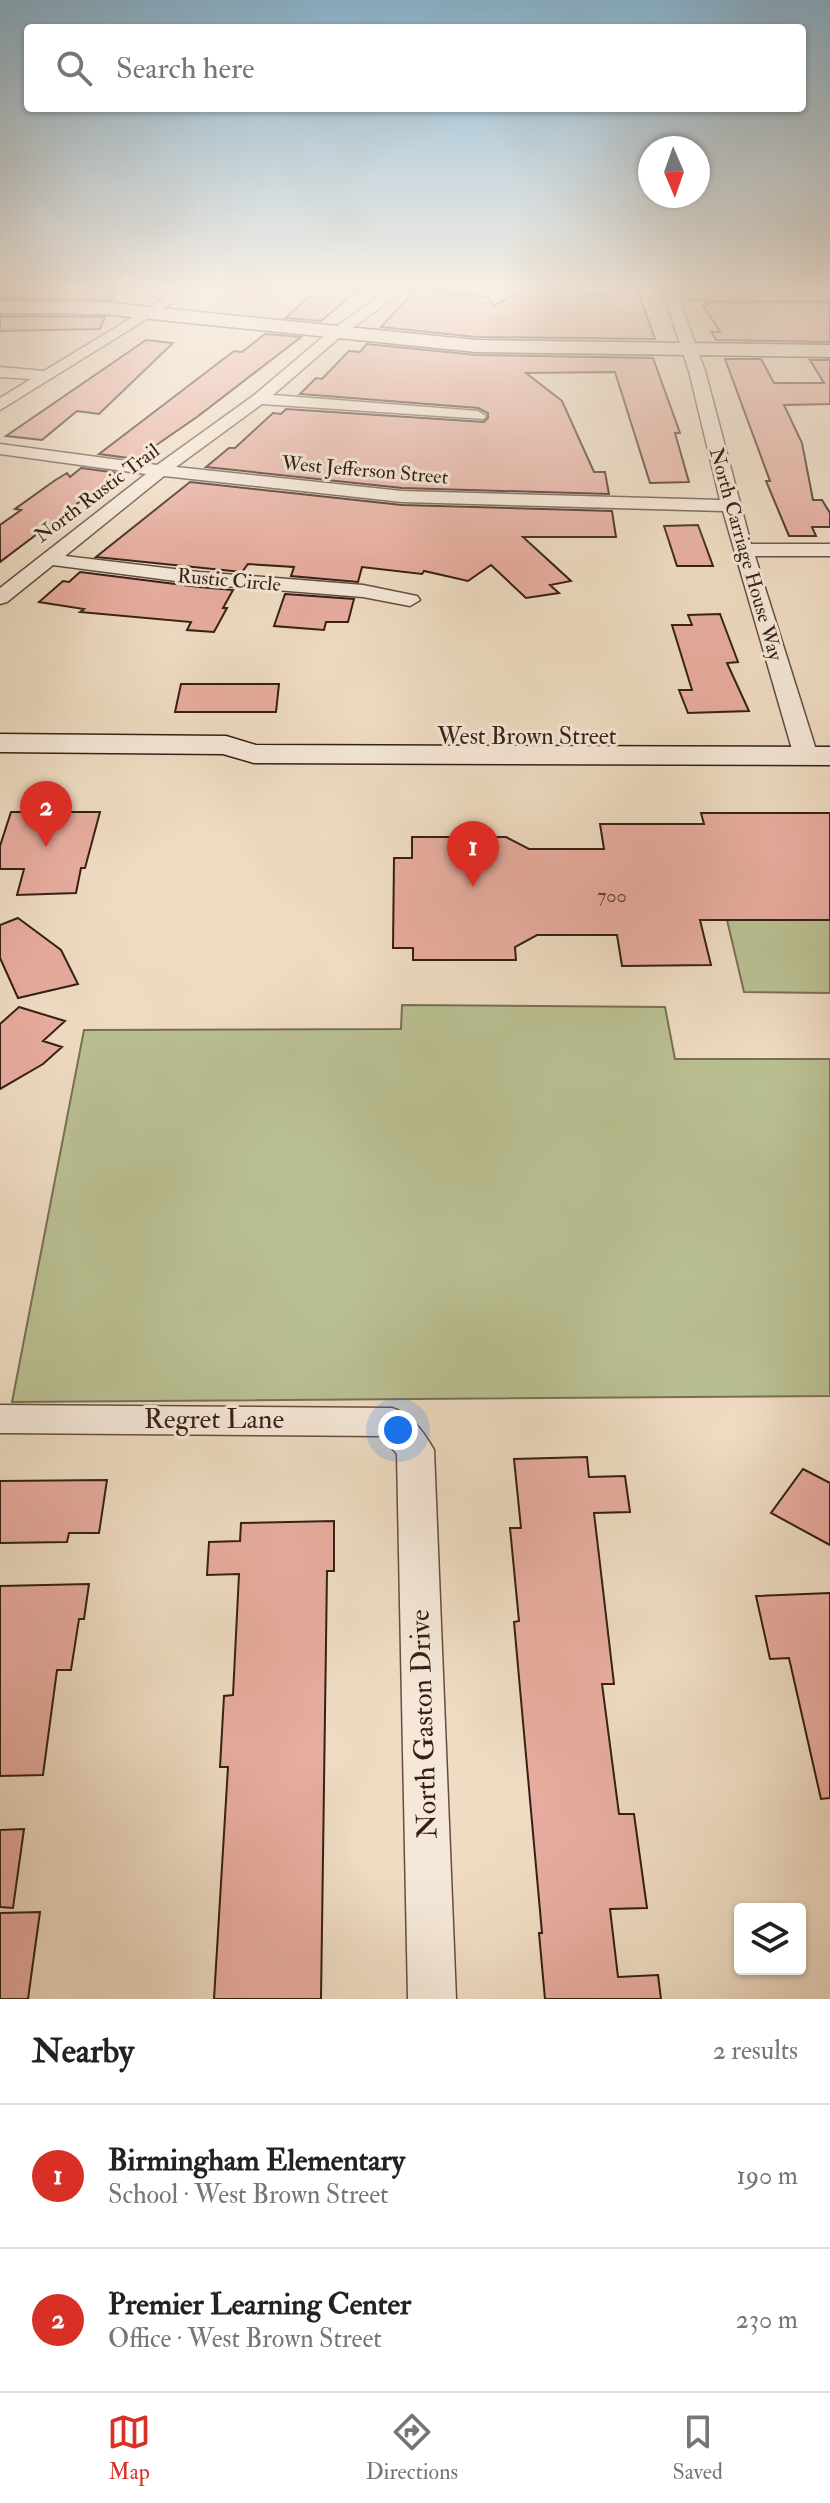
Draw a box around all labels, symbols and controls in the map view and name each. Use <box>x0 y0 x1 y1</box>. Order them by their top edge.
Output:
search box <box>24 24 806 112</box>
icon: search <box>52 46 96 90</box>
text: Search here <box>116 50 255 87</box>
north arrow <box>638 136 710 208</box>
street label: North Rustic Trail <box>30 438 164 548</box>
street label: North Carriage House Way <box>704 445 789 664</box>
street label: West Jefferson Street <box>280 450 450 490</box>
street label: Rustic Circle <box>176 563 282 597</box>
street label: West Brown Street <box>436 721 617 752</box>
pin: 2 <box>20 781 72 847</box>
pin: 1 <box>447 821 499 887</box>
house number: 700 <box>597 883 627 908</box>
street label: Regret Lane <box>144 1402 284 1437</box>
your location <box>378 1410 418 1450</box>
street label: North Gaston Drive <box>402 1608 445 1839</box>
map controls <box>734 1903 806 1975</box>
button: layers <box>734 1903 806 1975</box>
text: Nearby <box>32 2030 134 2073</box>
text: 2 results <box>713 2035 798 2067</box>
text: Birmingham Elementary <box>108 2142 405 2179</box>
text: 1 <box>53 2160 63 2192</box>
text: 190 m <box>737 2160 798 2192</box>
text: School · West Brown Street <box>108 2179 388 2211</box>
text: Premier Learning Center <box>108 2286 411 2323</box>
text: 2 <box>51 2304 65 2336</box>
text: 230 m <box>736 2304 798 2336</box>
text: Office · West Brown Street <box>108 2323 382 2355</box>
tab: Map <box>107 2410 151 2486</box>
tab: Directions <box>366 2410 458 2486</box>
tab: Saved <box>673 2410 723 2486</box>

